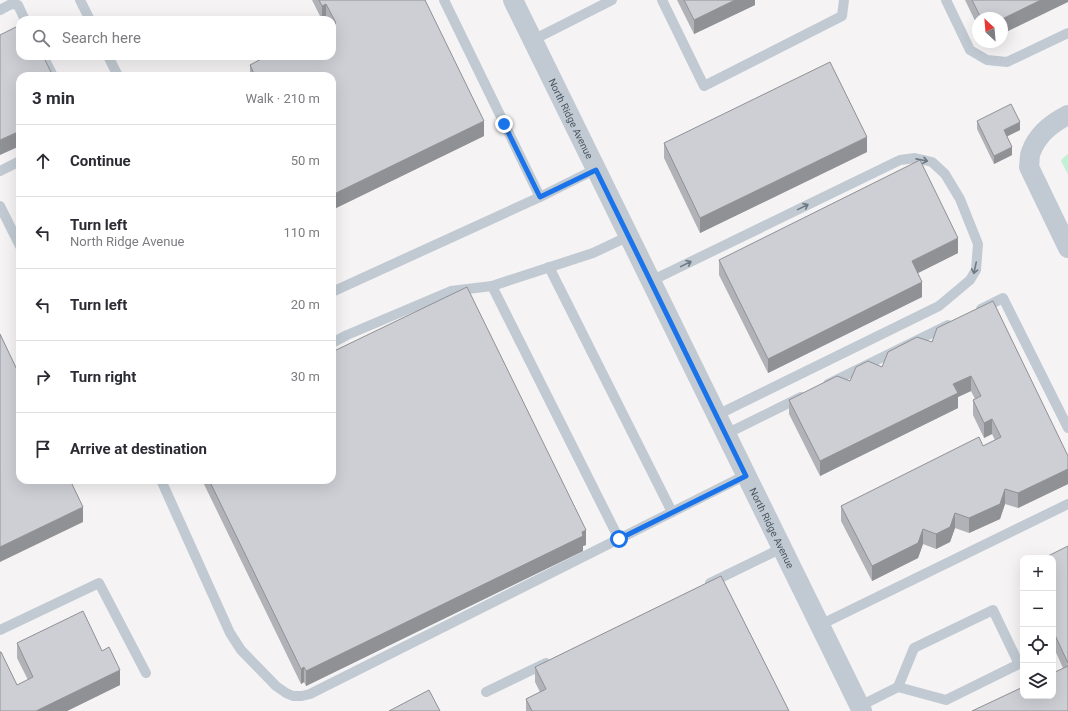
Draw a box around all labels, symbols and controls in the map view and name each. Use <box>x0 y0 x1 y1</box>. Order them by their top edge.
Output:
north arrow <box>972 12 1008 48</box>
search box <box>16 16 336 60</box>
icon: search <box>30 27 52 49</box>
text: Search here <box>62 29 141 47</box>
street label: North Ridge Avenue <box>547 76 596 160</box>
text: 3 min <box>32 88 75 108</box>
text: Walk · 210 m <box>245 91 320 106</box>
route end <box>495 115 513 133</box>
icon: ahead <box>32 150 54 172</box>
text: Continue <box>70 152 131 170</box>
text: 50 m <box>291 153 320 168</box>
one-way arrow <box>915 156 928 164</box>
one-way arrow <box>797 203 809 210</box>
text: Turn left <box>70 216 127 234</box>
icon: left <box>32 222 54 244</box>
text: 110 m <box>283 225 320 240</box>
text: North Ridge Avenue <box>70 234 184 249</box>
one-way arrow <box>680 260 692 267</box>
one-way arrow <box>971 261 979 274</box>
icon: left <box>32 294 54 316</box>
text: Turn left <box>70 296 127 314</box>
text: 20 m <box>291 297 320 312</box>
icon: right <box>32 366 54 388</box>
text: Turn right <box>70 368 136 386</box>
text: 30 m <box>291 369 320 384</box>
icon: arrive <box>32 438 54 460</box>
text: Arrive at destination <box>70 440 207 458</box>
street label: North Ridge Avenue <box>748 486 796 570</box>
route start <box>610 530 628 548</box>
map controls <box>1020 555 1056 699</box>
button: + <box>1020 555 1056 591</box>
button: − <box>1020 591 1056 627</box>
button: locate <box>1020 627 1056 663</box>
button: layers <box>1020 663 1056 699</box>

